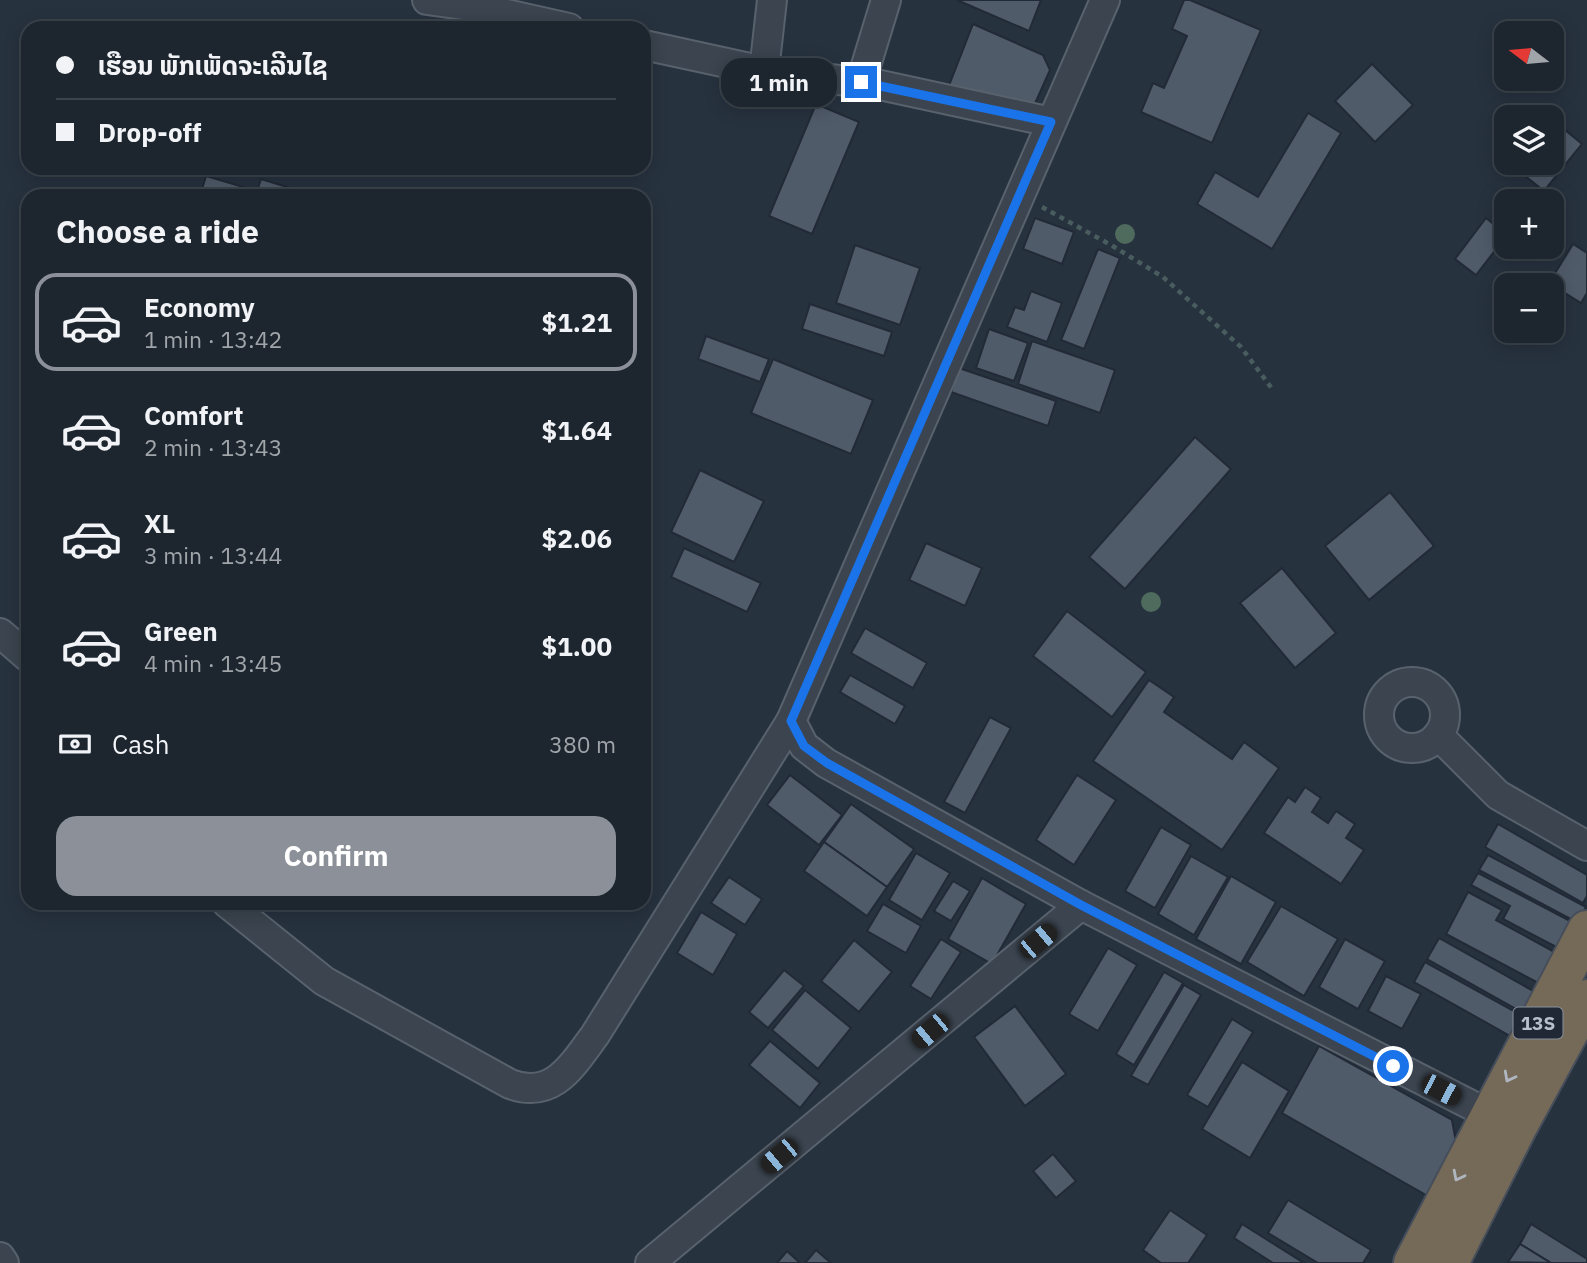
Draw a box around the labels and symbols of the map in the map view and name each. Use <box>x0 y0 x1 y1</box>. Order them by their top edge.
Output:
north arrow <box>1494 21 1564 91</box>
callout: 1 min <box>721 57 836 106</box>
route end <box>845 66 877 98</box>
car <box>1016 919 1061 963</box>
road number: 13S <box>1514 1007 1562 1038</box>
car <box>908 1009 953 1053</box>
route start <box>1377 1050 1409 1082</box>
one-way arrow <box>1504 1070 1518 1082</box>
car <box>1418 1071 1465 1109</box>
car <box>757 1134 802 1178</box>
one-way arrow <box>1452 1169 1466 1181</box>

